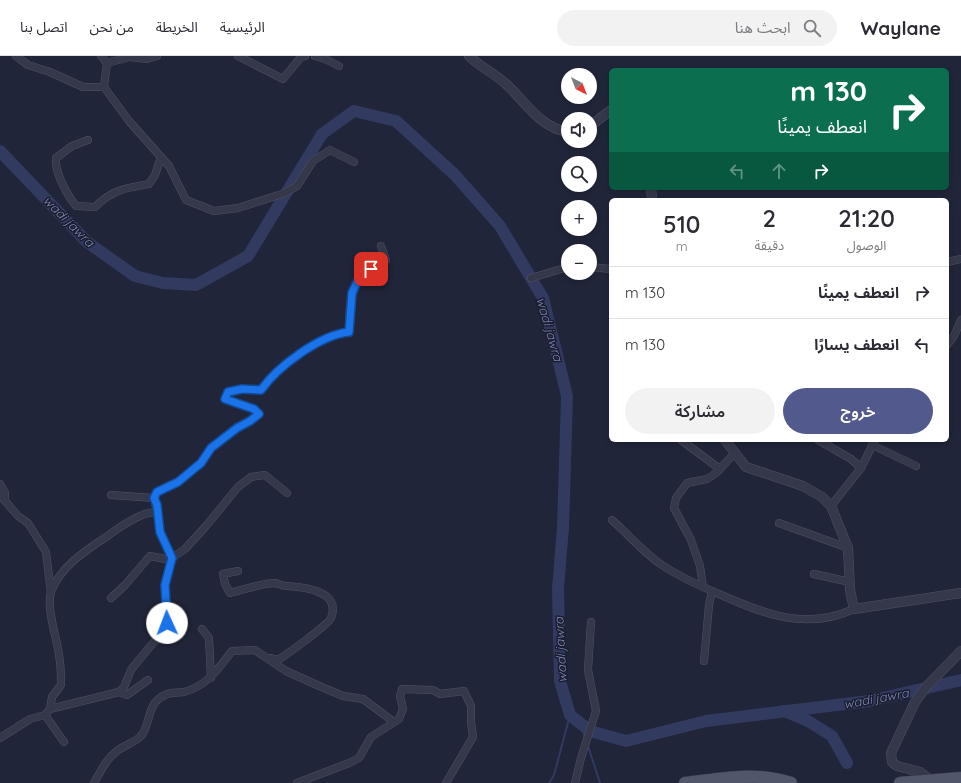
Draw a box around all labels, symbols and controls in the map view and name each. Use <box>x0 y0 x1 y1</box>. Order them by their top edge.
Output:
search box <box>557 10 837 46</box>
text: Waylane <box>861 16 941 40</box>
icon: search <box>801 17 823 39</box>
text: اتصل بنا <box>20 18 68 36</box>
text: من نحن <box>90 18 134 36</box>
text: الخريطة <box>156 18 198 36</box>
text: الرئيسية <box>220 18 265 36</box>
text: ابحث هنا <box>735 18 791 37</box>
north arrow <box>561 68 597 104</box>
map controls <box>561 68 597 280</box>
text: 130 m <box>790 73 867 108</box>
icon: right <box>881 84 933 136</box>
button: sound <box>561 112 597 148</box>
text: انعطف يمينًا <box>777 115 867 138</box>
button: search <box>561 156 597 192</box>
icon: left <box>726 160 748 182</box>
icon: ahead <box>768 160 790 182</box>
icon: right <box>810 160 832 182</box>
water label: wadi jawra <box>40 192 99 251</box>
button: + <box>561 200 597 236</box>
text: 2 <box>763 203 776 233</box>
text: 21:20 <box>838 203 895 233</box>
text: 510 <box>663 209 700 239</box>
text: دقيقة <box>755 237 784 253</box>
text: الوصول <box>847 237 886 253</box>
text: m <box>676 238 688 254</box>
button: − <box>561 244 597 280</box>
pin <box>354 252 388 286</box>
icon: arrive <box>360 258 382 280</box>
icon: right <box>911 282 933 304</box>
text: 130 m <box>625 283 665 302</box>
text: انعطف يمينًا <box>818 283 899 302</box>
water label: wadi jawra <box>533 295 567 364</box>
icon: left <box>911 334 933 356</box>
text: 130 m <box>625 335 665 354</box>
text: انعطف يسارًا <box>814 335 899 354</box>
button: مشاركة <box>625 388 775 434</box>
button: خروج <box>783 388 933 434</box>
position arrow <box>146 602 188 644</box>
water label: wadi jawra <box>550 616 570 683</box>
water label: wadi jawra <box>842 684 911 712</box>

